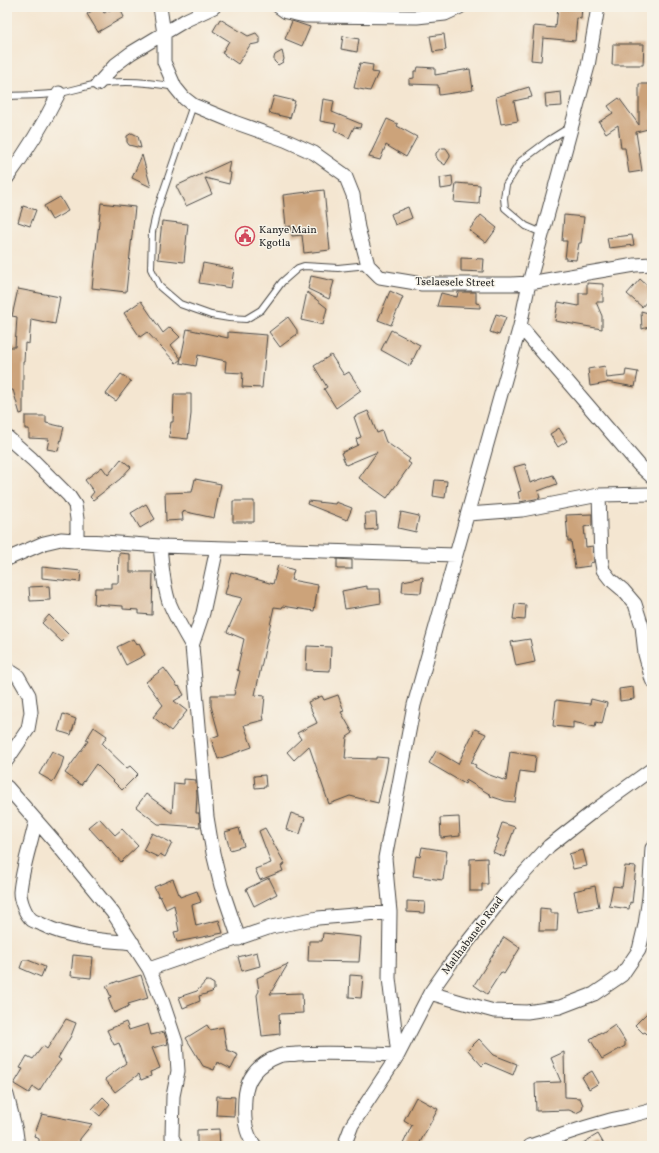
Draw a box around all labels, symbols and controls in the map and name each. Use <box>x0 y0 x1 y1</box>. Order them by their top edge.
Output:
place label: Kanye Main Kgotla <box>259 223 317 251</box>
public building icon: Kanye Main Kgotla <box>234 225 256 247</box>
street label: Tselaesele Street <box>415 275 495 291</box>
street label: Matlhabanelo Road <box>439 894 507 978</box>

